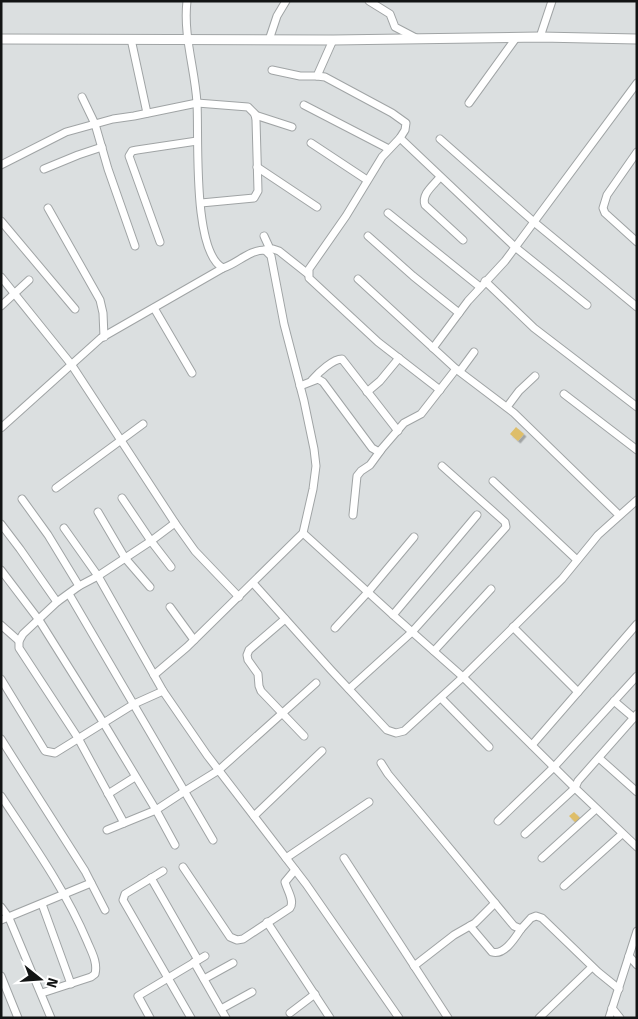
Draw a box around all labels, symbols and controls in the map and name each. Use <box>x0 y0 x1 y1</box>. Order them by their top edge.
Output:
north arrow <box>15 954 65 1004</box>
text: N <box>42 976 61 990</box>

